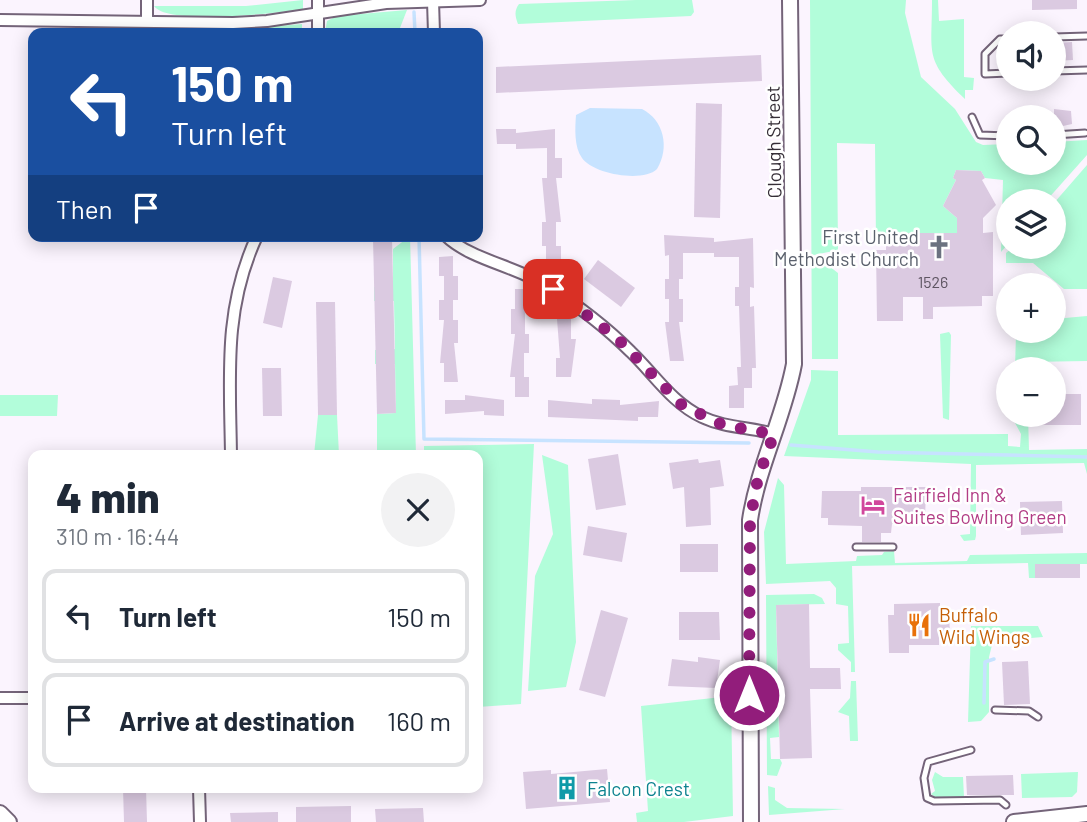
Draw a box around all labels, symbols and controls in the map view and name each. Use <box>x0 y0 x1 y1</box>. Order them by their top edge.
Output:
map controls <box>996 21 1066 427</box>
button: sound <box>996 21 1066 91</box>
text: 150 m <box>171 53 293 112</box>
icon: left <box>56 56 147 147</box>
street label: Clough Street <box>761 86 785 198</box>
button: search <box>996 105 1066 175</box>
text: Turn left <box>171 113 288 151</box>
icon: arrive <box>127 189 165 227</box>
button: layers <box>996 189 1066 259</box>
text: Then <box>56 193 113 224</box>
place label: First United Methodist Church <box>774 225 919 270</box>
church icon: First United Methodist Church <box>925 233 953 261</box>
pin <box>523 259 583 319</box>
icon: arrive <box>534 270 572 308</box>
house number: 1526 <box>918 272 948 291</box>
button: + <box>996 273 1066 343</box>
button: − <box>996 357 1066 427</box>
text: 4 min <box>56 471 160 521</box>
button: close <box>381 473 455 547</box>
place label: Fairfield Inn & Suites Bowling Green <box>893 483 1067 528</box>
hotel icon: Fairfield Inn & Suites Bowling Green <box>859 491 887 519</box>
text: 310 m · 16:44 <box>56 522 179 550</box>
icon: left <box>60 597 98 635</box>
text: Turn left <box>119 601 217 632</box>
text: 150 m <box>387 601 451 632</box>
place label: Buffalo Wild Wings <box>939 603 1030 648</box>
restaurant icon: Buffalo Wild Wings <box>905 611 933 639</box>
position arrow <box>712 658 786 732</box>
icon: arrive <box>60 701 98 739</box>
text: Arrive at destination <box>119 705 355 736</box>
text: 160 m <box>387 705 451 736</box>
building icon: Falcon Crest <box>553 774 581 802</box>
place label: Falcon Crest <box>587 777 690 800</box>

